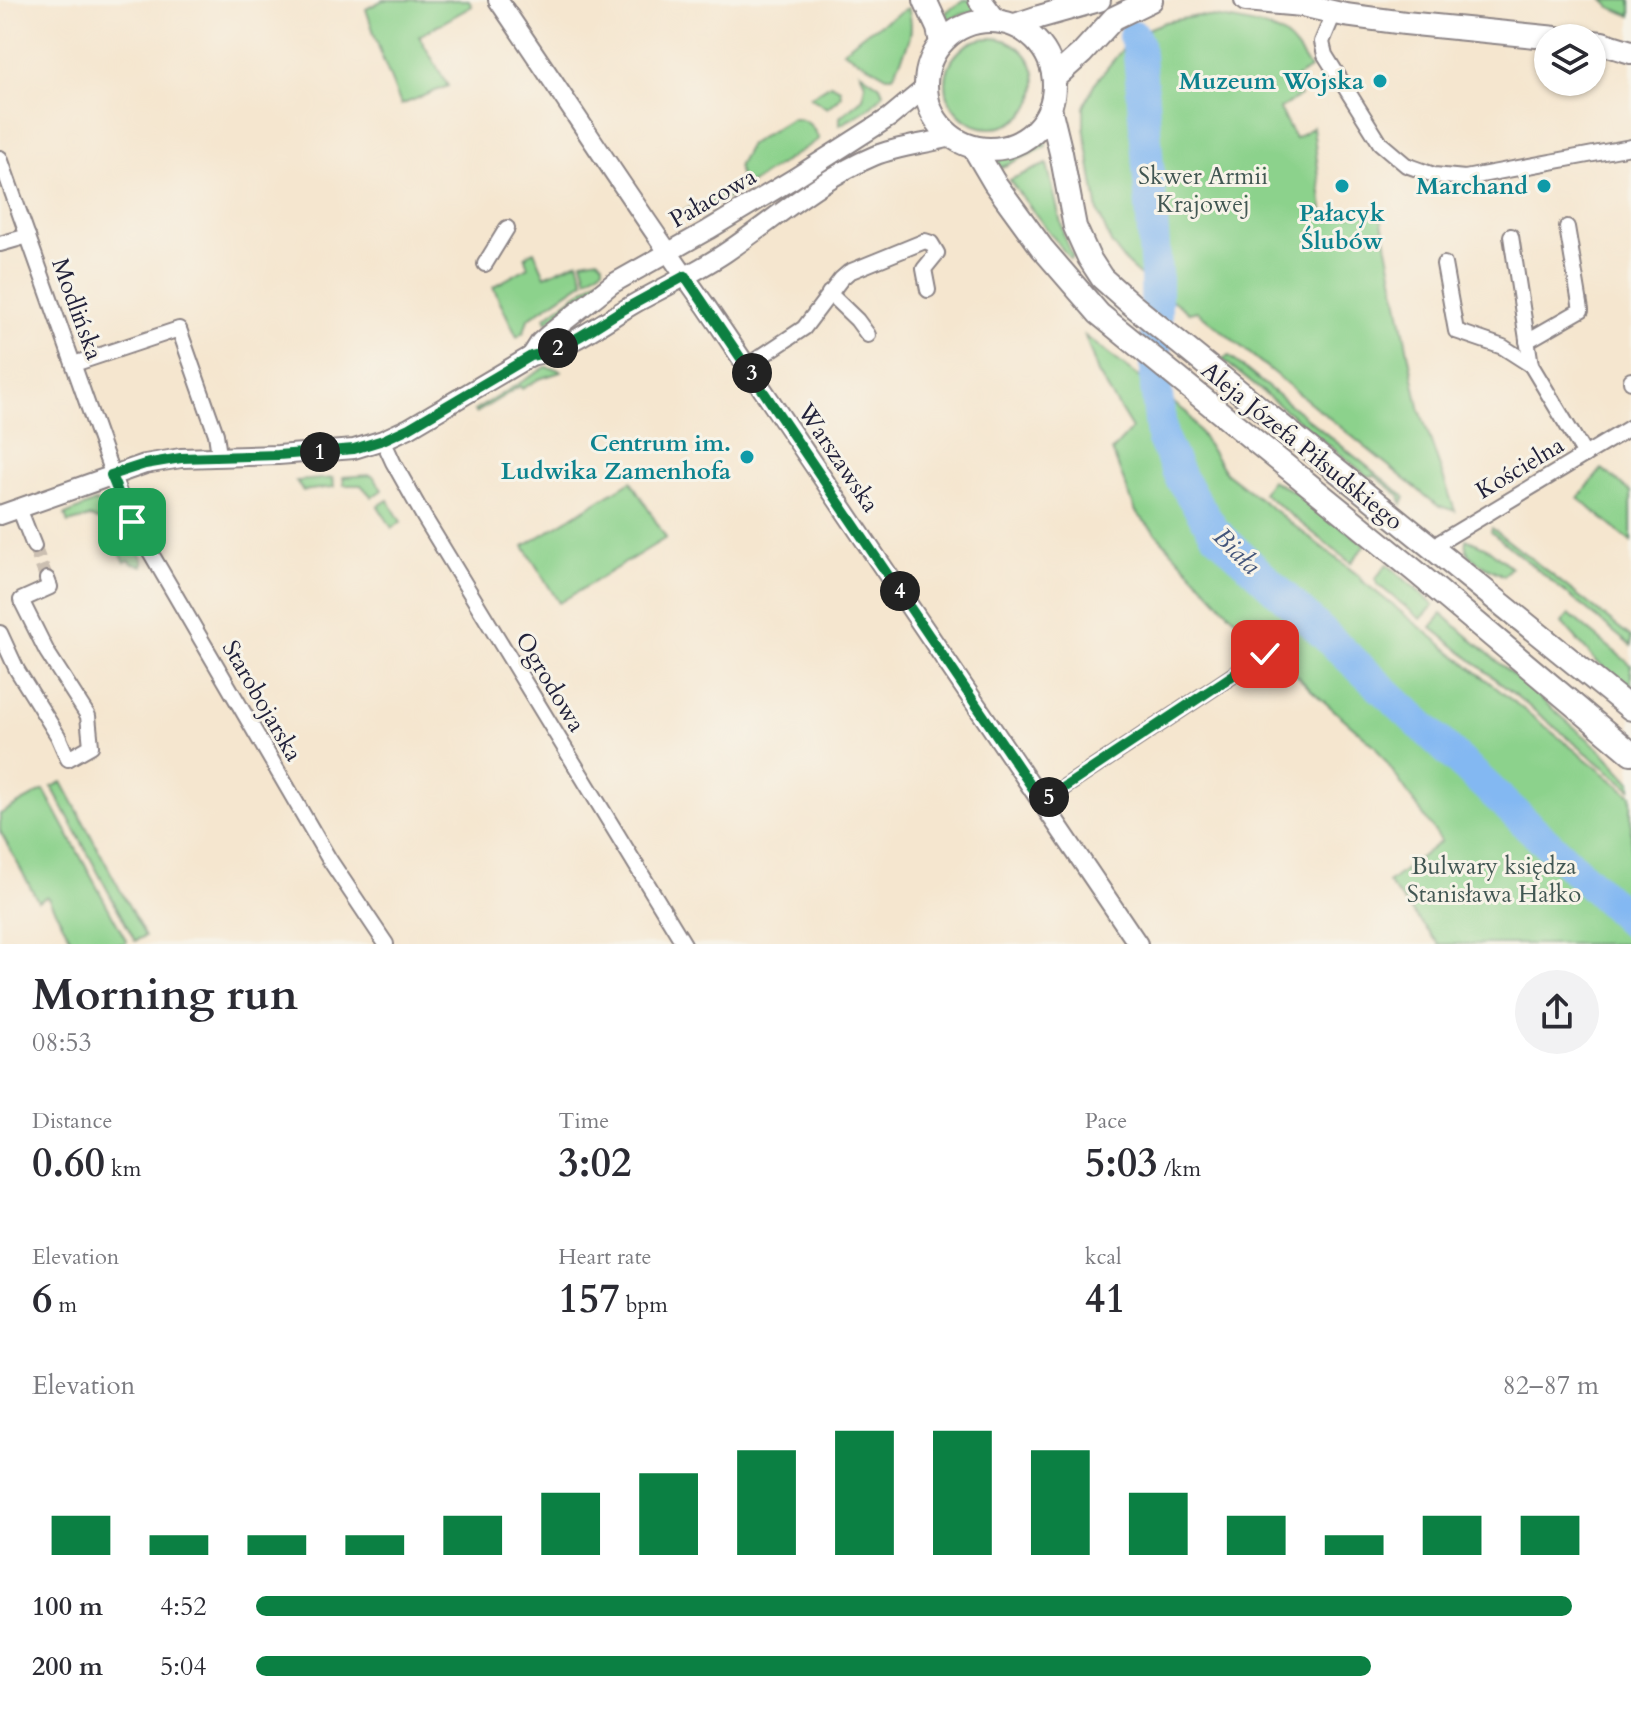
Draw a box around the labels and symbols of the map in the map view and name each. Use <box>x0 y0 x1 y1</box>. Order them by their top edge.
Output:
place label: Muzeum Wojska <box>1179 65 1364 98</box>
marker: Muzeum Wojska <box>1371 72 1389 90</box>
street label: Pałacowa <box>664 160 763 236</box>
park label: Skwer Armii Krajowej <box>1138 160 1268 221</box>
place label: Marchand <box>1416 170 1528 203</box>
marker: Pałacyk Ślubów <box>1333 177 1351 195</box>
marker: Marchand <box>1535 177 1553 195</box>
place label: Pałacyk Ślubów <box>1299 197 1385 258</box>
street label: Modlińska <box>43 253 111 365</box>
pin: 2 <box>538 328 578 368</box>
pin: 3 <box>732 353 772 393</box>
street label: Aleja Józefa Piłsudskiego <box>1194 354 1410 538</box>
street label: Warszawska <box>789 396 887 520</box>
place label: Centrum im. Ludwika Zamenhofa <box>501 427 731 488</box>
street label: Kościelna <box>1470 428 1571 507</box>
pin: 1 <box>300 432 340 472</box>
marker: Centrum im. Ludwika Zamenhofa <box>738 448 756 466</box>
pin <box>98 488 166 556</box>
water label: Biała <box>1206 520 1269 583</box>
pin: 4 <box>880 571 920 611</box>
pin <box>1231 620 1299 688</box>
street label: Ogrodowa <box>507 626 593 739</box>
street label: Starobojarska <box>214 634 310 768</box>
pin: 5 <box>1029 777 1069 817</box>
park label: Bulwary księdza Stanisława Hałko <box>1407 850 1581 911</box>

